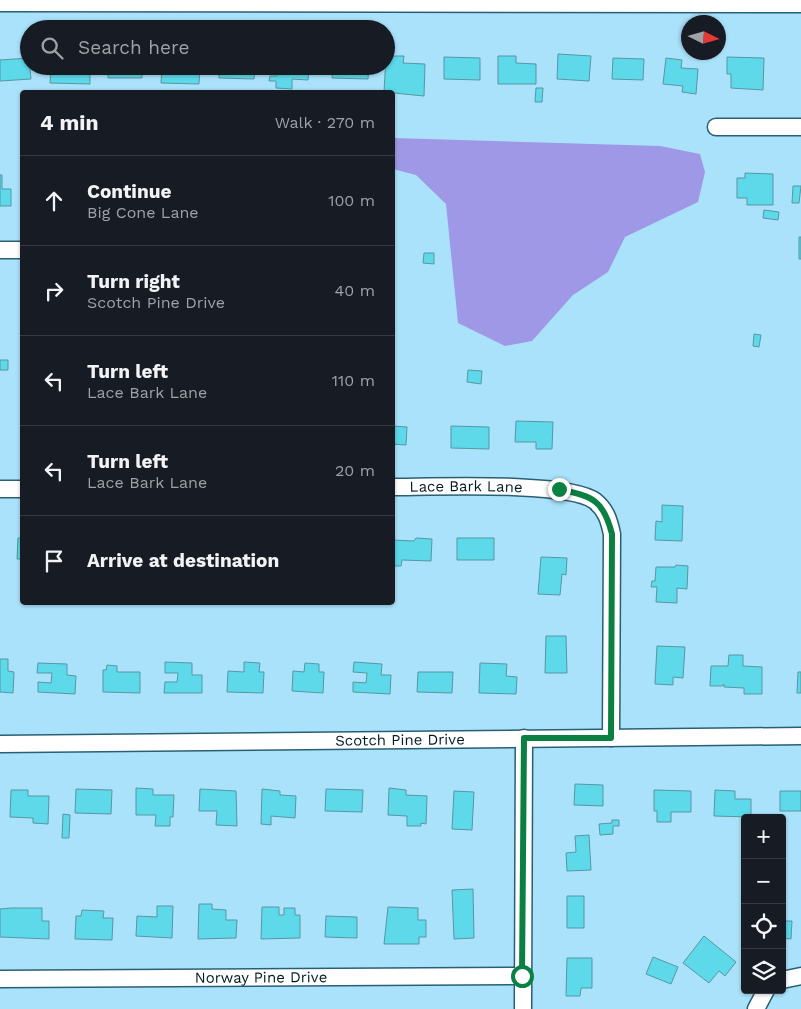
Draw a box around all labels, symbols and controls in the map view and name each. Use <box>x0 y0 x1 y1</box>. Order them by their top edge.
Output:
north arrow <box>681 15 726 60</box>
search box <box>20 20 395 75</box>
icon: search <box>38 34 66 62</box>
text: Search here <box>78 36 189 59</box>
text: 4 min <box>40 110 98 135</box>
text: Walk · 270 m <box>275 113 375 132</box>
text: Continue <box>87 180 171 203</box>
icon: ahead <box>40 187 68 215</box>
text: 100 m <box>328 191 375 210</box>
text: Big Cone Lane <box>87 203 199 222</box>
text: Turn right <box>87 270 180 293</box>
icon: right <box>40 277 68 305</box>
text: 40 m <box>335 281 375 300</box>
text: Scotch Pine Drive <box>87 293 225 312</box>
text: Turn left <box>87 360 168 383</box>
icon: left <box>40 367 68 395</box>
text: 110 m <box>332 371 375 390</box>
text: Lace Bark Lane <box>87 383 207 402</box>
text: Turn left <box>87 450 168 473</box>
icon: left <box>40 457 68 485</box>
text: 20 m <box>335 461 375 480</box>
text: Lace Bark Lane <box>87 473 207 492</box>
street label: Lace Bark Lane <box>409 477 523 496</box>
route end <box>548 478 571 501</box>
icon: arrive <box>40 547 68 575</box>
text: Arrive at destination <box>87 549 279 572</box>
street label: Scotch Pine Drive <box>335 730 465 750</box>
map controls <box>741 814 786 994</box>
button: + <box>741 814 786 859</box>
button: − <box>741 859 786 904</box>
button: locate <box>741 904 786 949</box>
button: layers <box>741 949 786 994</box>
route start <box>511 965 534 988</box>
street label: Norway Pine Drive <box>195 968 327 987</box>

